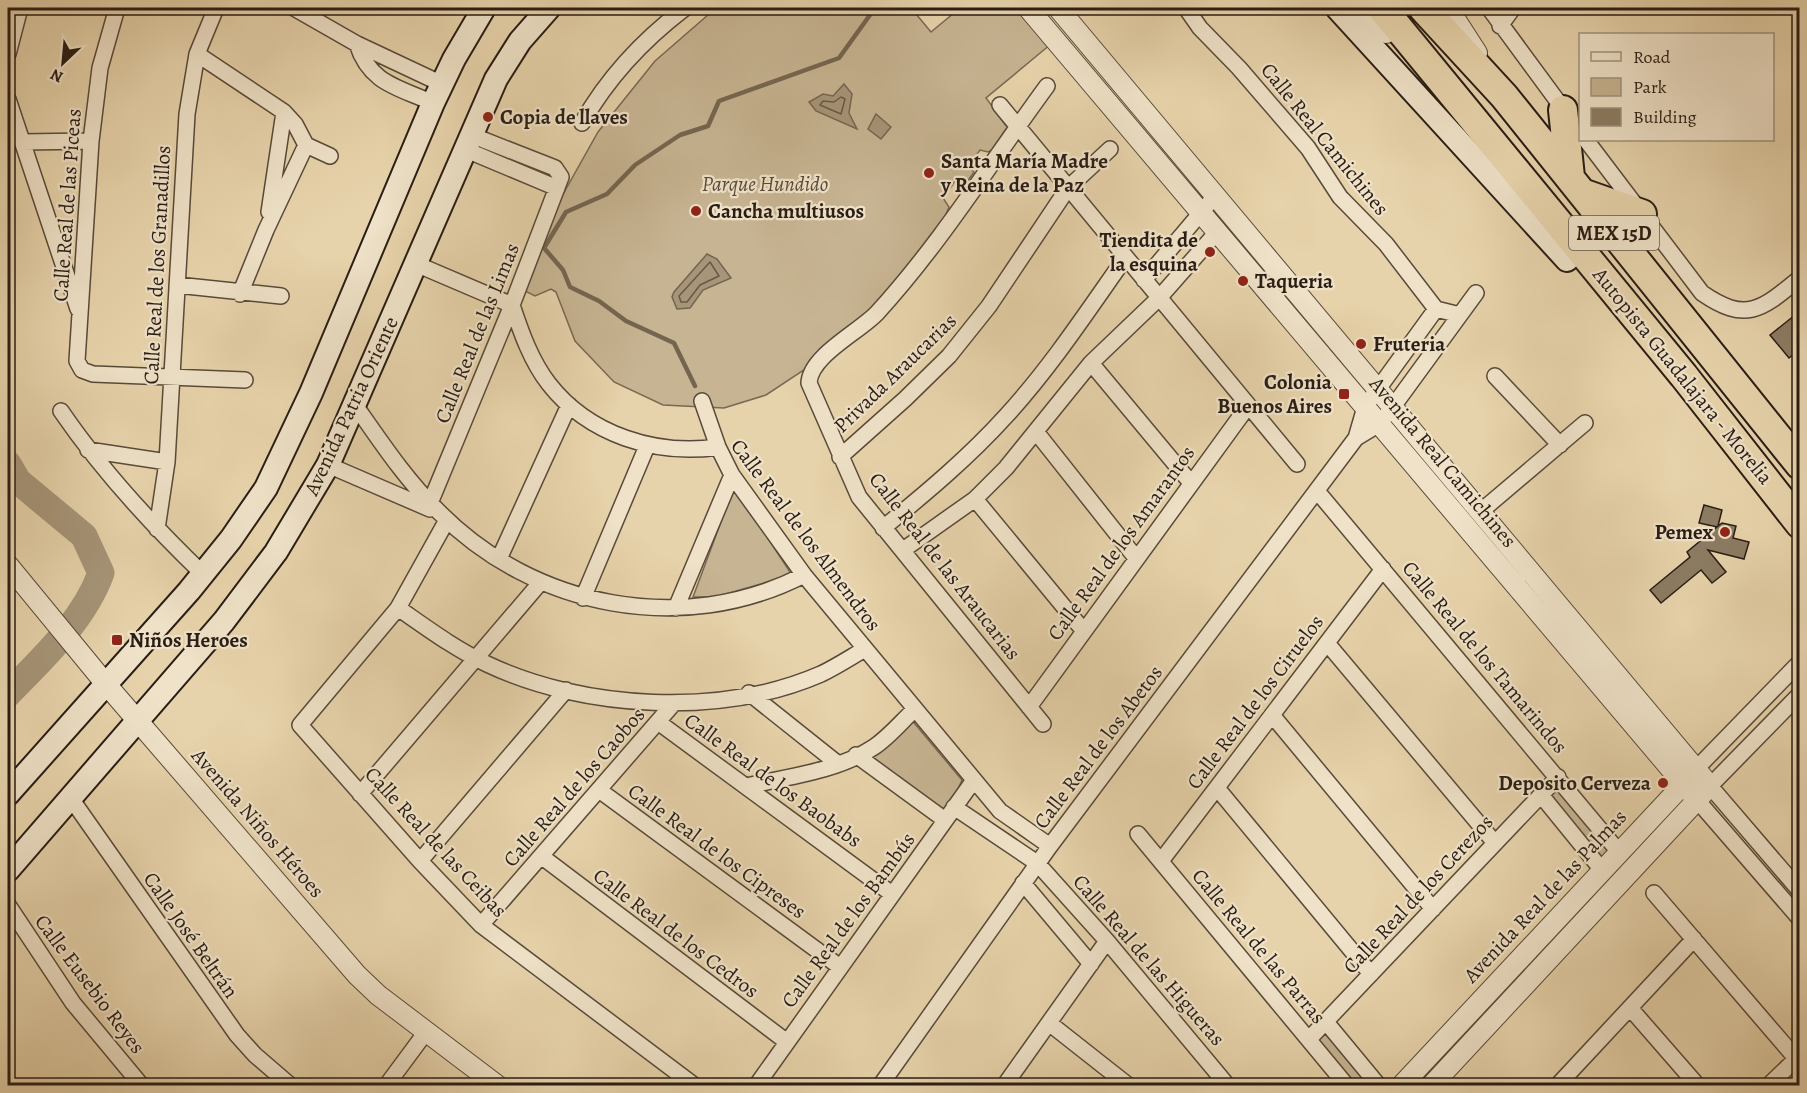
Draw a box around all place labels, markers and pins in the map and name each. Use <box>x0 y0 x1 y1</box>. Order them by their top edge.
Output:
place label: Copia de llaves <box>500 103 628 131</box>
marker: Copia de llaves <box>481 110 495 124</box>
place label: Santa María Madre y Reina de la Paz <box>940 147 1108 199</box>
marker: Santa María Madre y Reina de la Paz <box>922 166 936 180</box>
place label: Cancha multiusos <box>708 197 864 225</box>
marker: Cancha multiusos <box>689 204 703 218</box>
place label: Tiendita de la esquina <box>1100 226 1199 278</box>
marker: Tiendita de la esquina <box>1203 245 1217 259</box>
place label: Taqueria <box>1255 267 1334 295</box>
marker: Taqueria <box>1236 274 1250 288</box>
place label: Fruteria <box>1373 330 1446 358</box>
marker: Fruteria <box>1354 337 1368 351</box>
place label: Colonia Buenos Aires <box>1217 368 1333 420</box>
marker: Colonia Buenos Aires <box>1337 387 1351 401</box>
place label: Pemex <box>1654 518 1714 546</box>
marker: Pemex <box>1718 525 1732 539</box>
place label: Niños Heroes <box>129 626 248 654</box>
marker: Niños Heroes <box>110 633 124 647</box>
place label: Deposito Cerveza <box>1498 769 1652 797</box>
marker: Deposito Cerveza <box>1656 776 1670 790</box>

